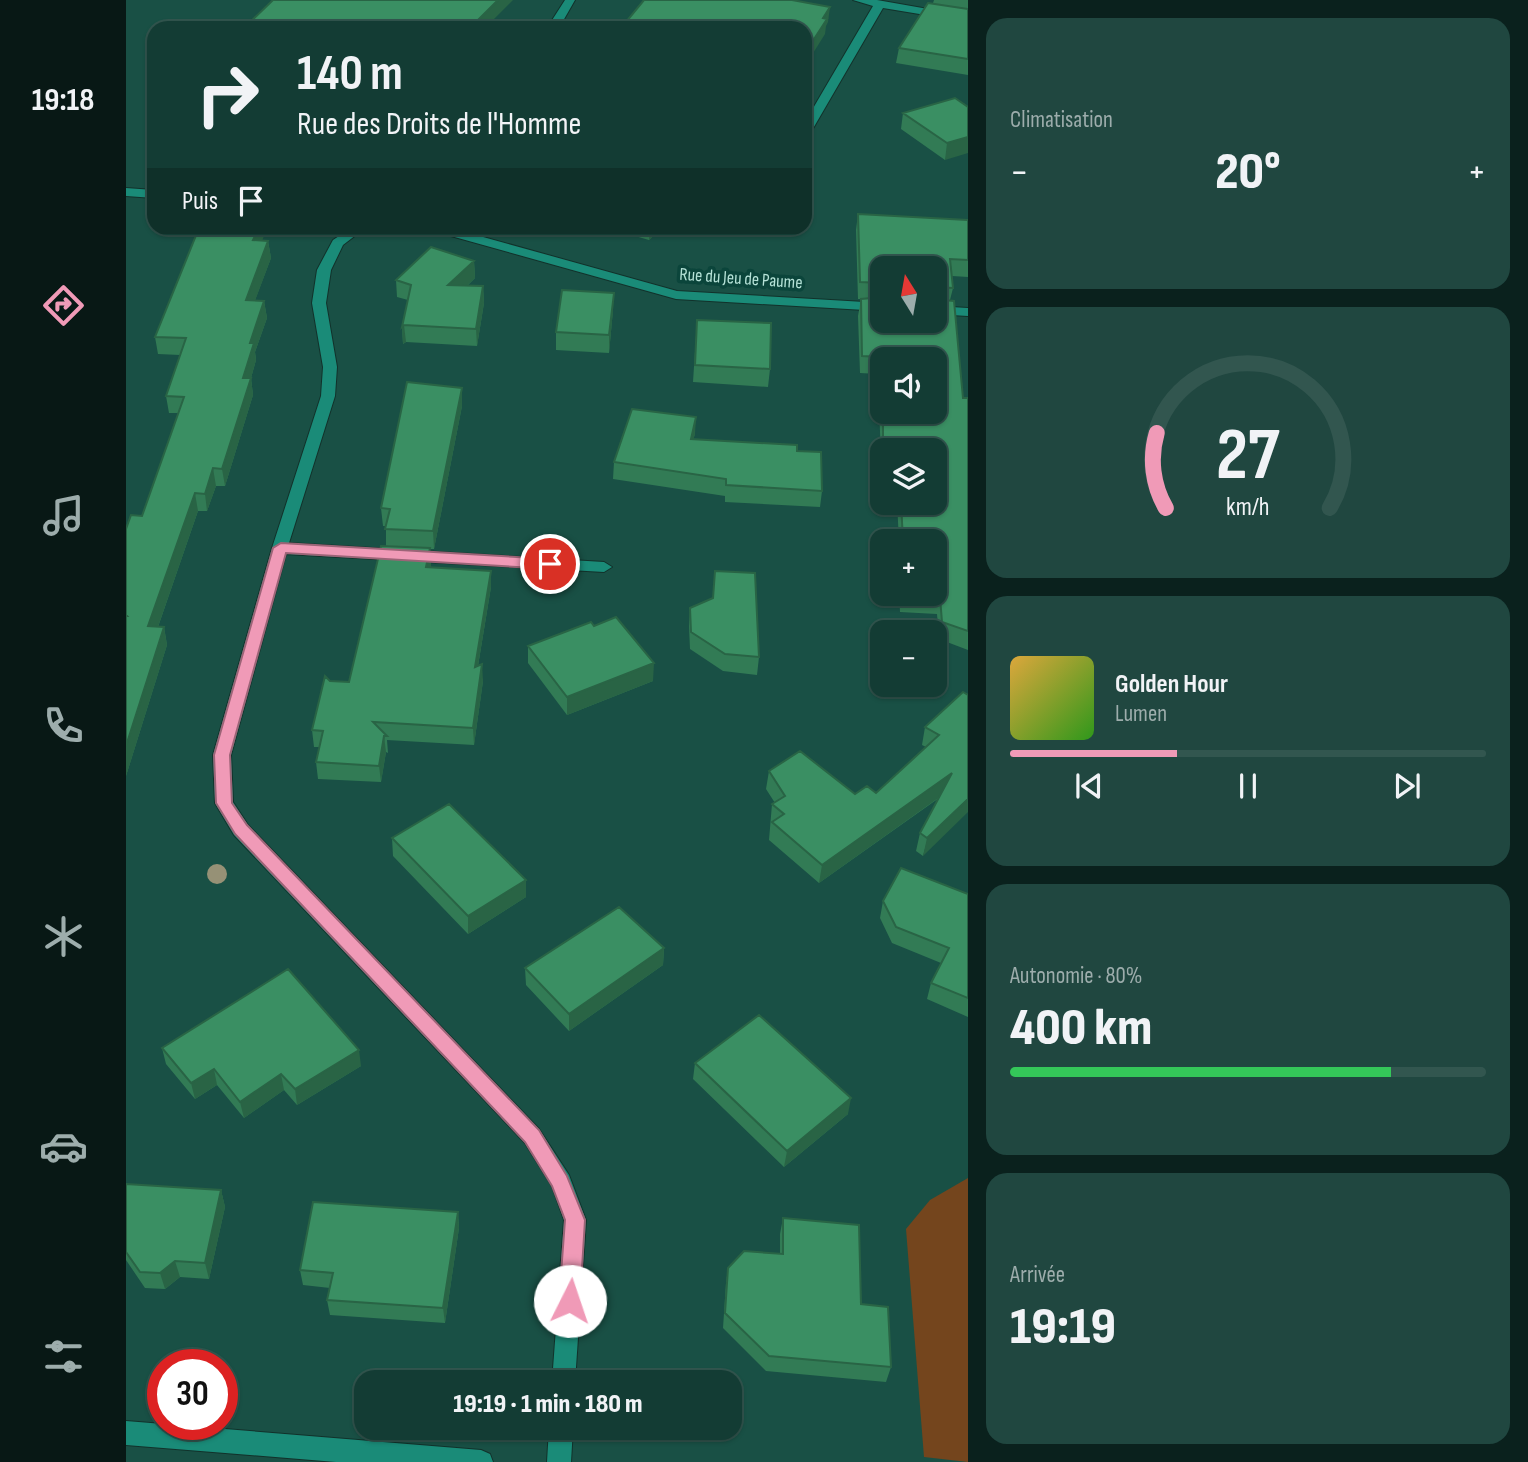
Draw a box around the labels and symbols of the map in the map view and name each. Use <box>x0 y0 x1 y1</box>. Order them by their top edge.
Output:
north arrow <box>870 256 947 332</box>
street label: Rue du Jeu de Paume <box>679 264 803 293</box>
pin <box>520 534 580 594</box>
position arrow <box>533 1264 607 1338</box>
speed limit sign: 30 <box>147 1349 238 1440</box>

